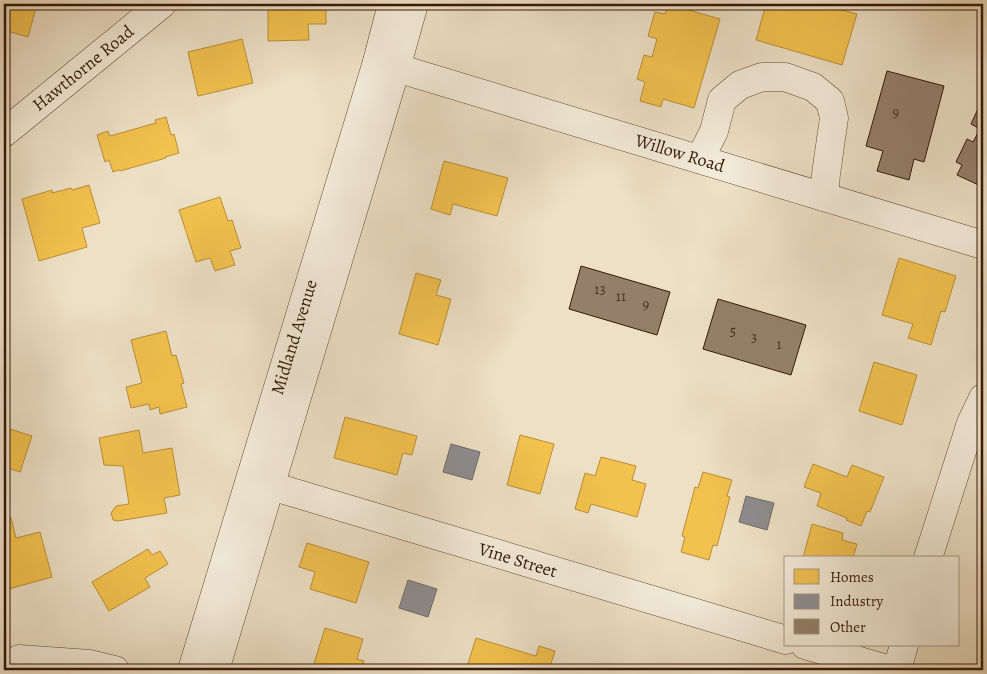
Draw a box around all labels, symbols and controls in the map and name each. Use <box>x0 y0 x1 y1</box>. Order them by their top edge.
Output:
street label: Hawthorne Road <box>27 19 139 116</box>
house number: 9 <box>893 102 900 122</box>
street label: Willow Road <box>631 128 728 178</box>
street label: Midland Avenue <box>265 276 323 398</box>
house number: 13 <box>594 279 606 299</box>
house number: 11 <box>616 286 626 306</box>
house number: 9 <box>643 294 650 314</box>
house number: 5 <box>730 321 736 341</box>
house number: 3 <box>751 327 757 347</box>
house number: 1 <box>776 334 782 354</box>
street label: Vine Street <box>475 536 560 583</box>
legend <box>784 556 960 646</box>
text: Homes <box>830 567 874 587</box>
text: Industry <box>830 591 884 611</box>
text: Other <box>830 617 866 637</box>

